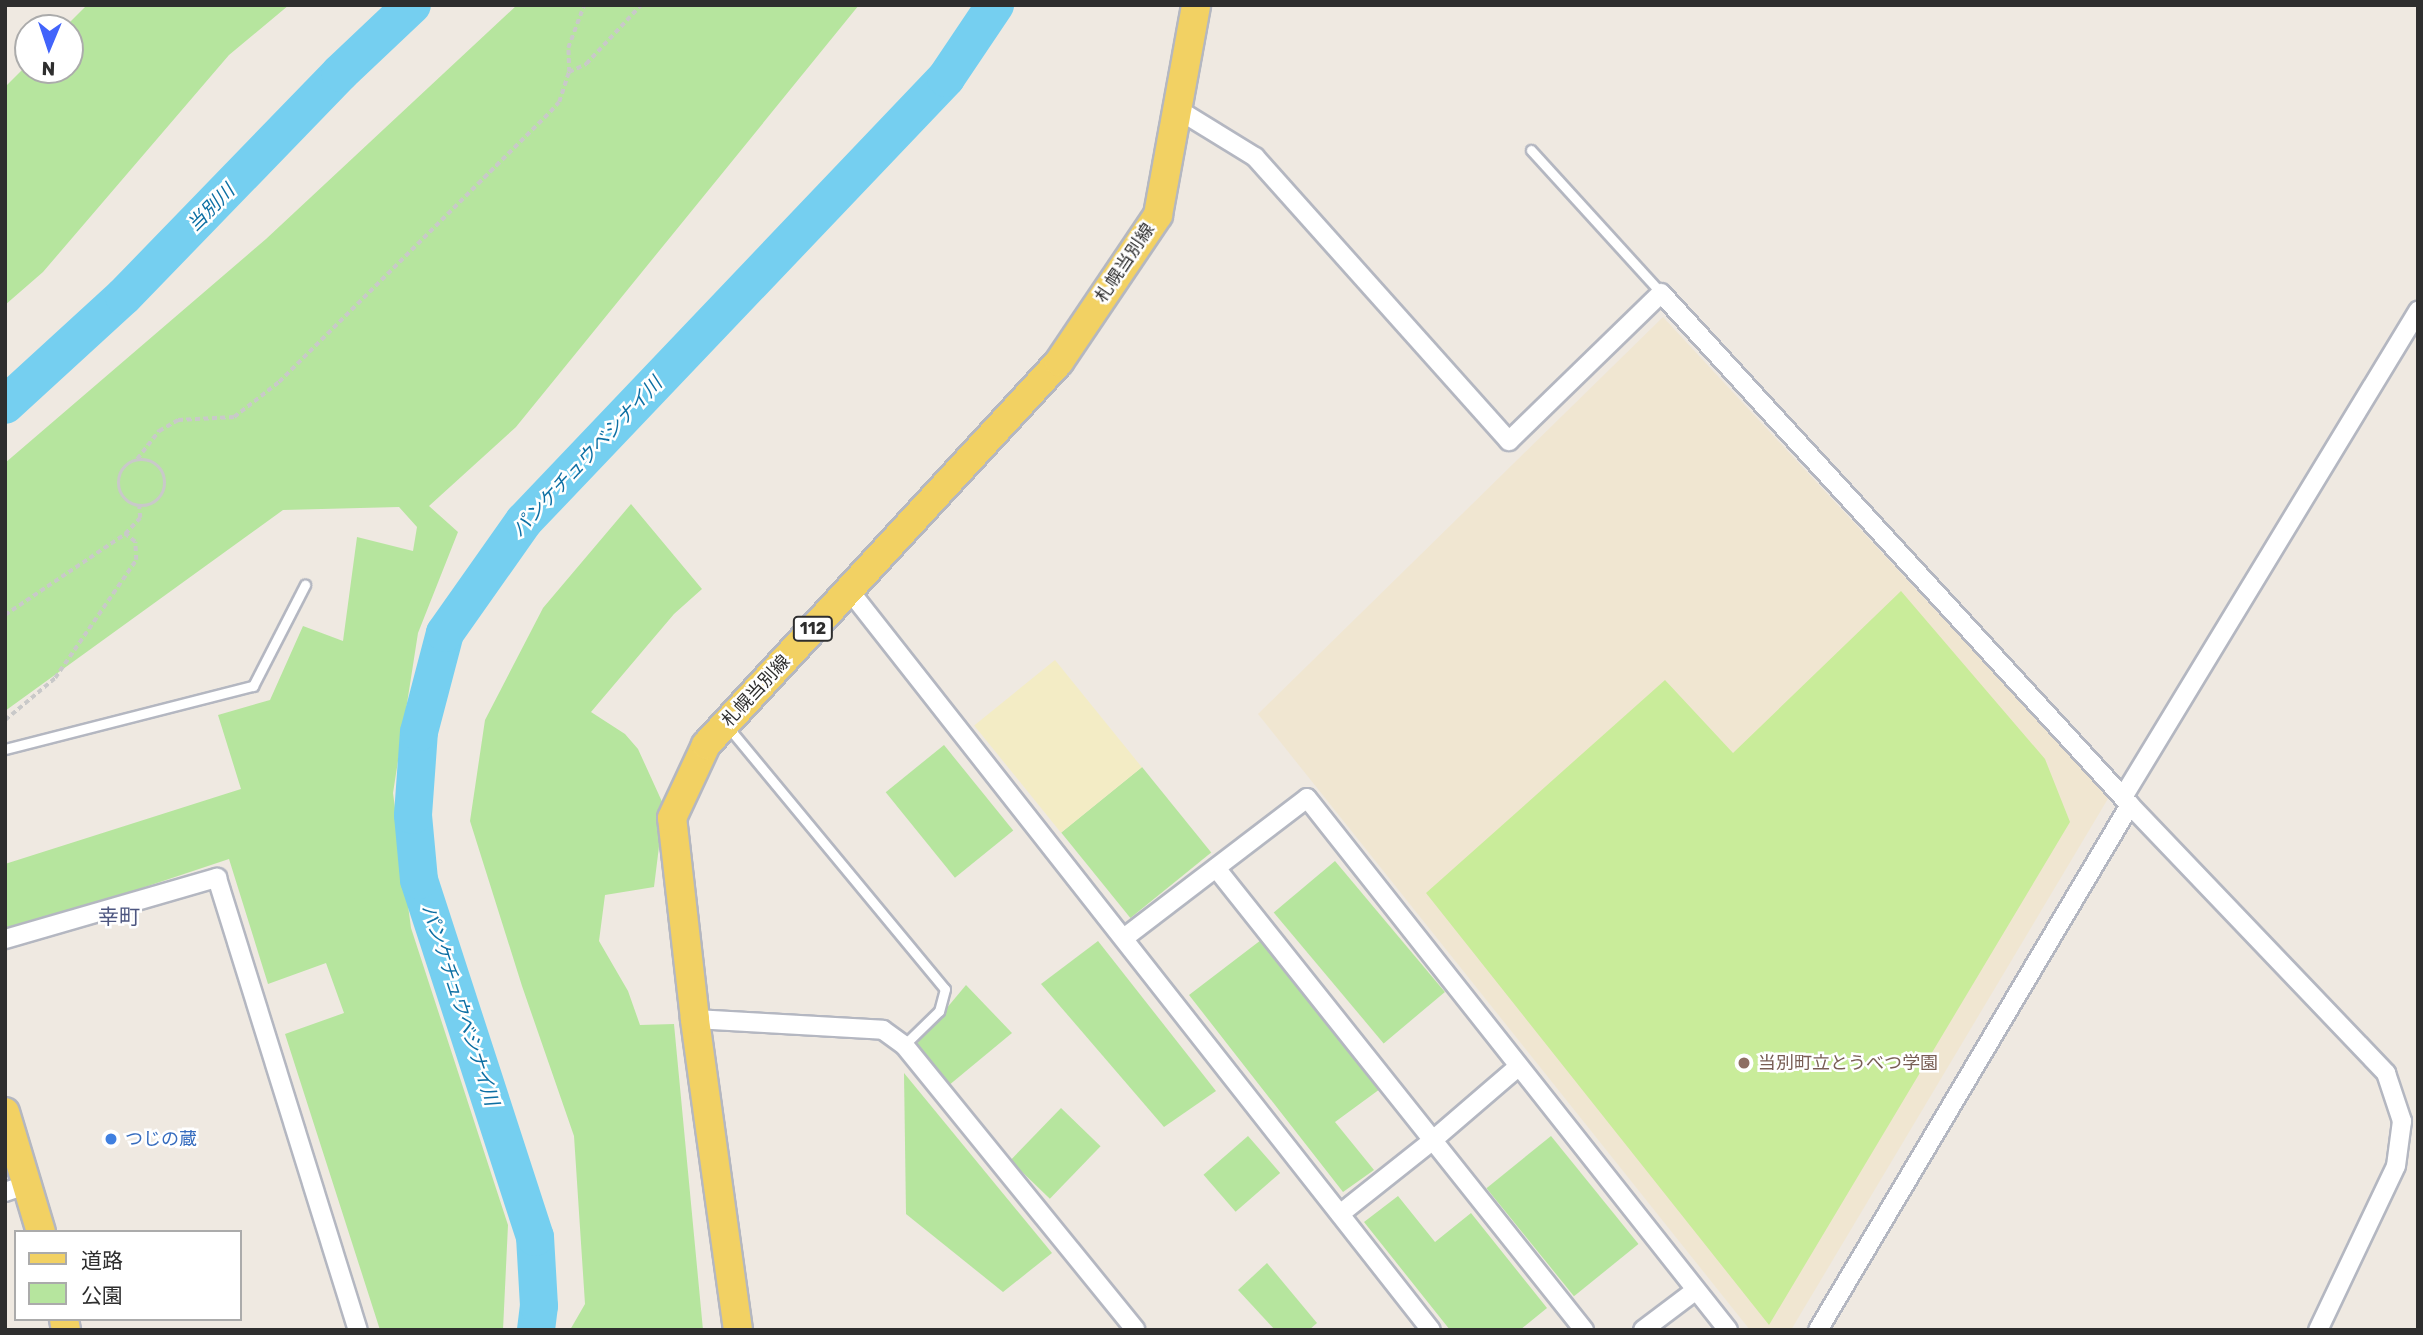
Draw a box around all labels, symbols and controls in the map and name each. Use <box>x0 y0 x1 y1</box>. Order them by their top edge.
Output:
north arrow <box>14 14 84 84</box>
text: N <box>41 57 56 80</box>
water label: 当別川 <box>183 180 239 236</box>
street label: 札幌当別線 <box>1091 220 1159 306</box>
water label: パンケチュウベシナイ川 <box>507 373 667 541</box>
road number: 112 <box>792 616 834 642</box>
street label: 札幌当別線 <box>717 651 795 731</box>
water label: パンケチュウベシナイ川 <box>417 902 503 1108</box>
district label: 幸町 <box>98 904 140 930</box>
place label: 当別町立とうべつ学園 <box>1758 1052 1938 1074</box>
marker: 当別町立とうべつ学園 <box>1736 1055 1752 1071</box>
place label: つじの蔵 <box>125 1128 197 1150</box>
marker: つじの蔵 <box>103 1131 119 1147</box>
legend <box>14 1230 242 1321</box>
text: 道路 <box>81 1248 123 1273</box>
text: 公園 <box>81 1283 123 1308</box>

